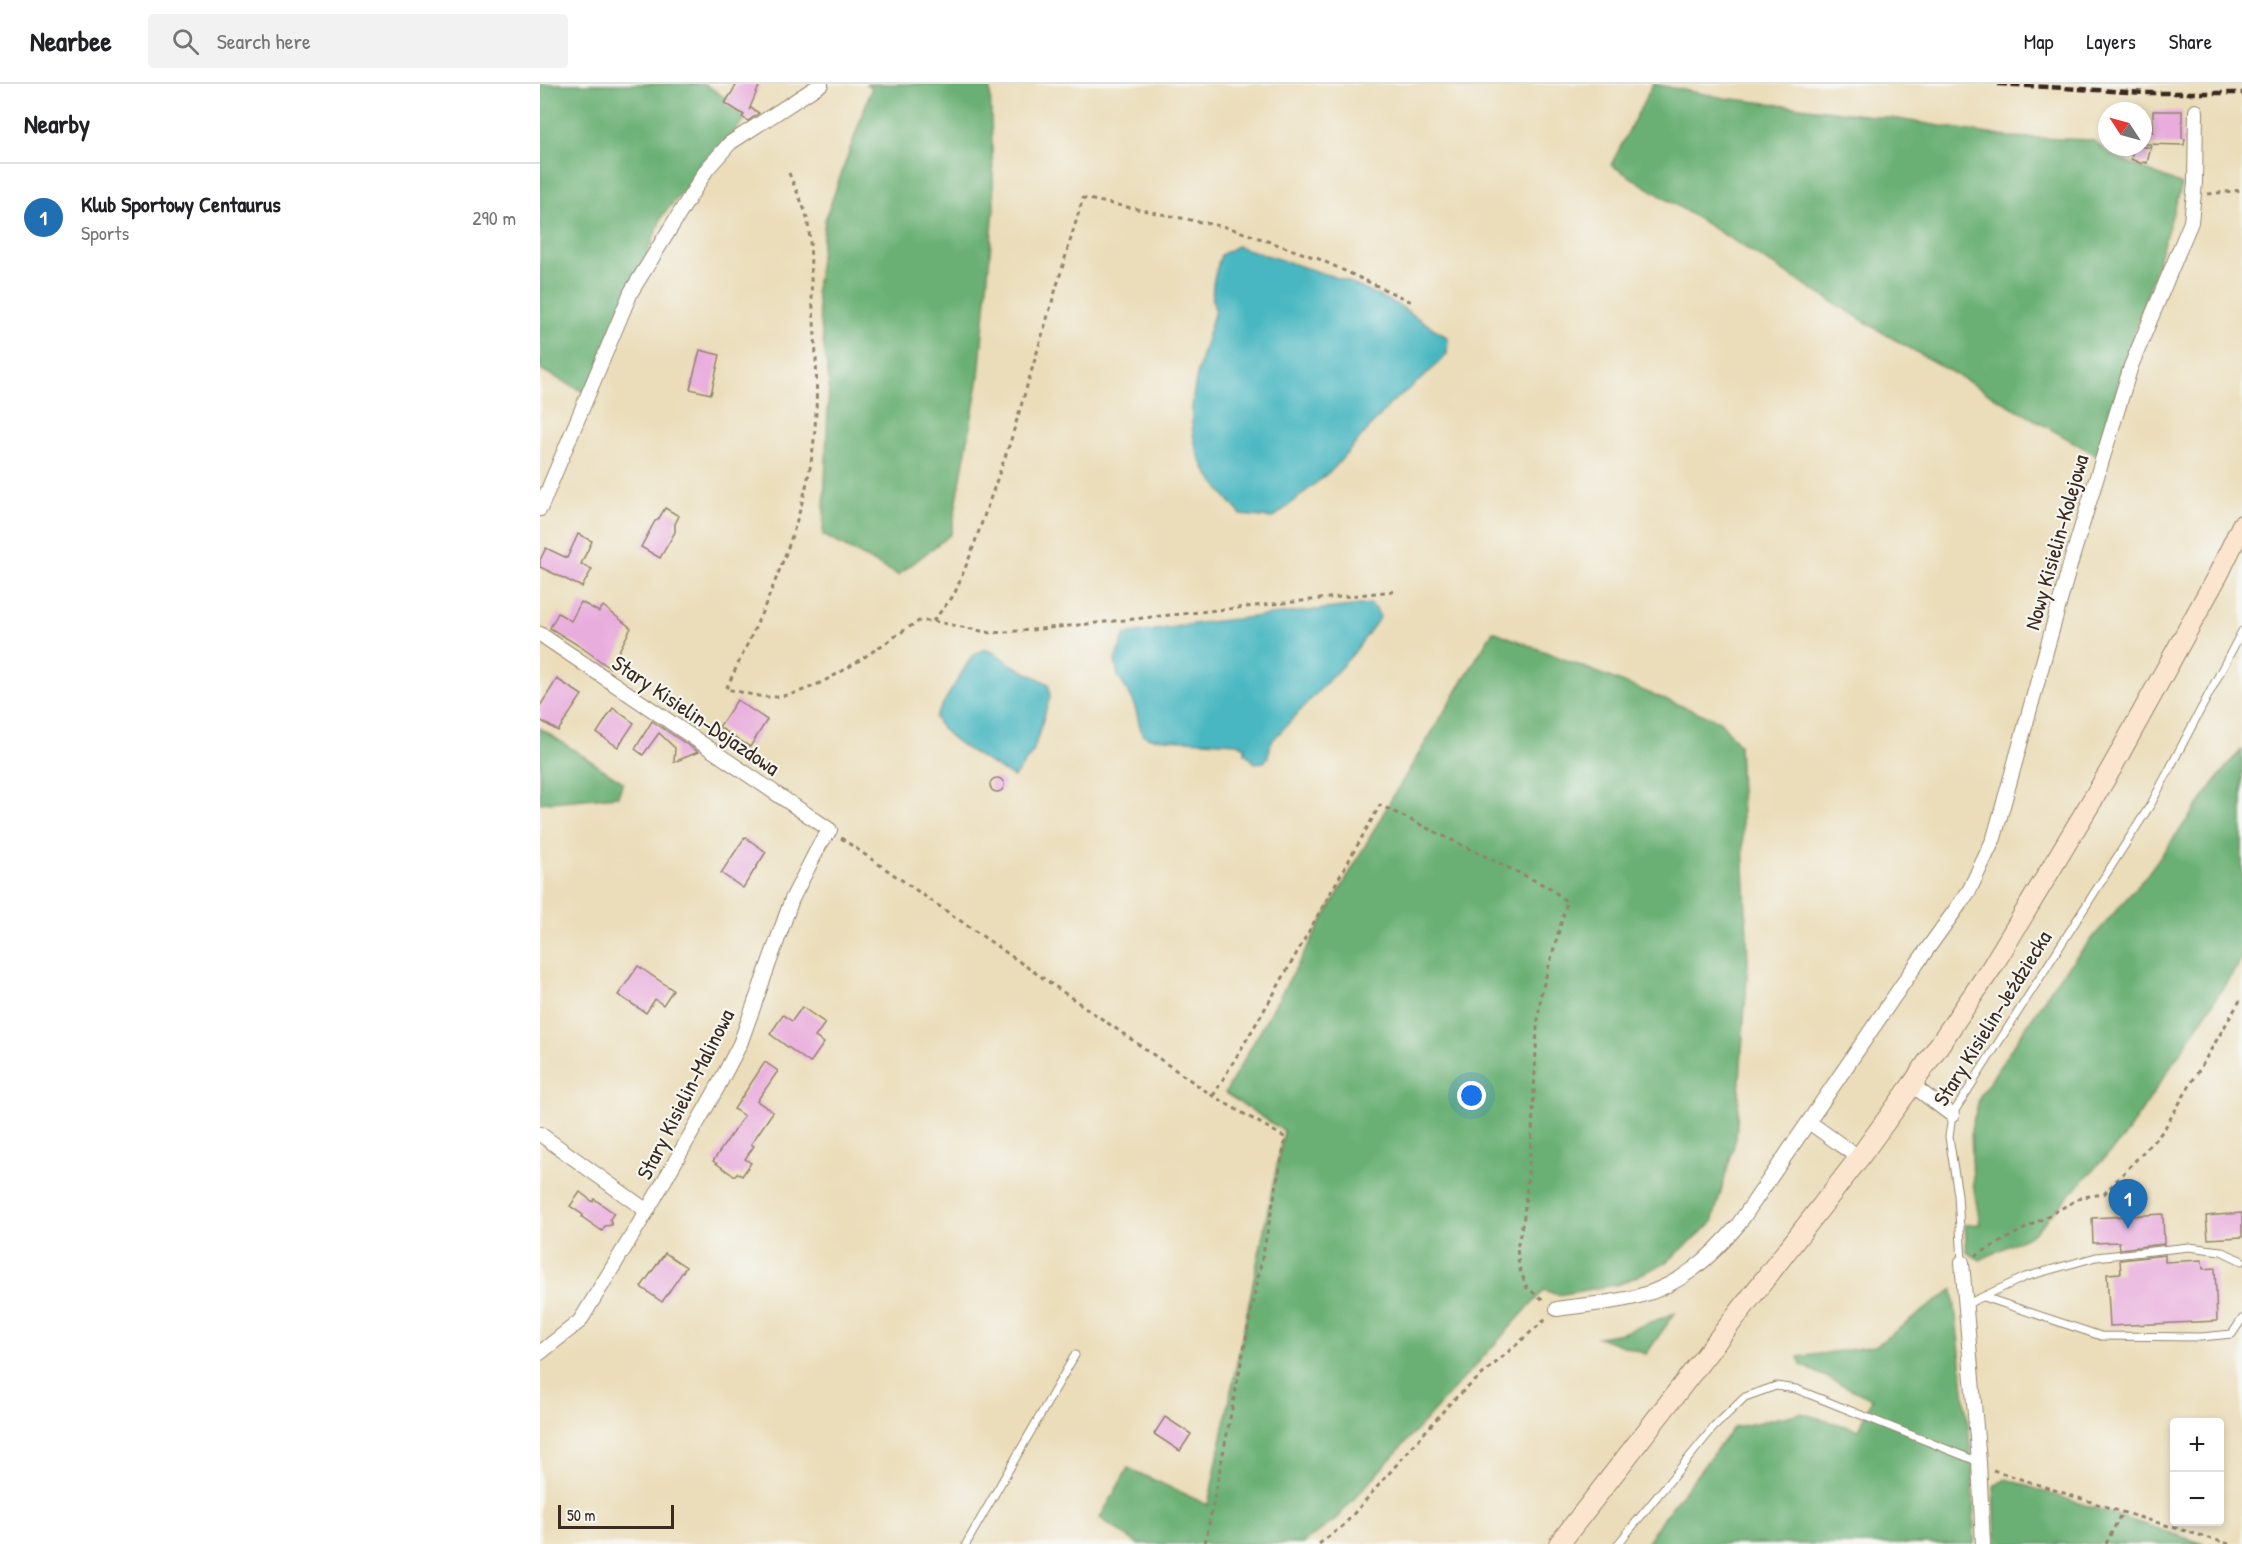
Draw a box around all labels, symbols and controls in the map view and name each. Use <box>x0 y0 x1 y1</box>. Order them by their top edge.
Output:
search box <box>148 14 568 68</box>
text: Nearbee <box>30 22 112 60</box>
icon: search <box>169 25 202 58</box>
text: Search here <box>217 26 311 56</box>
text: Map <box>2024 27 2053 56</box>
text: Layers <box>2086 27 2136 56</box>
text: Share <box>2169 27 2212 56</box>
north arrow <box>2098 102 2152 156</box>
text: Nearby <box>24 106 90 141</box>
text: Klub Sportowy Centaurus <box>81 189 281 219</box>
text: 1 <box>40 204 47 231</box>
text: 290 m <box>472 204 516 231</box>
text: Sports <box>81 219 129 246</box>
street label: Nowy Kisielin-Kolejowa <box>2017 450 2095 633</box>
street label: Stary Kisielin-Dojazdowa <box>606 648 786 782</box>
street label: Stary Kisielin-Jeździecka <box>1926 924 2058 1111</box>
street label: Stary Kisielin-Malinowa <box>629 1003 741 1184</box>
your location <box>1457 1081 1486 1110</box>
pin: 1 <box>2108 1180 2148 1229</box>
map controls <box>2170 1418 2224 1526</box>
button: + <box>2170 1418 2224 1472</box>
button: − <box>2170 1472 2224 1526</box>
scale bar <box>558 1502 674 1530</box>
text: 50 m <box>567 1504 596 1526</box>

